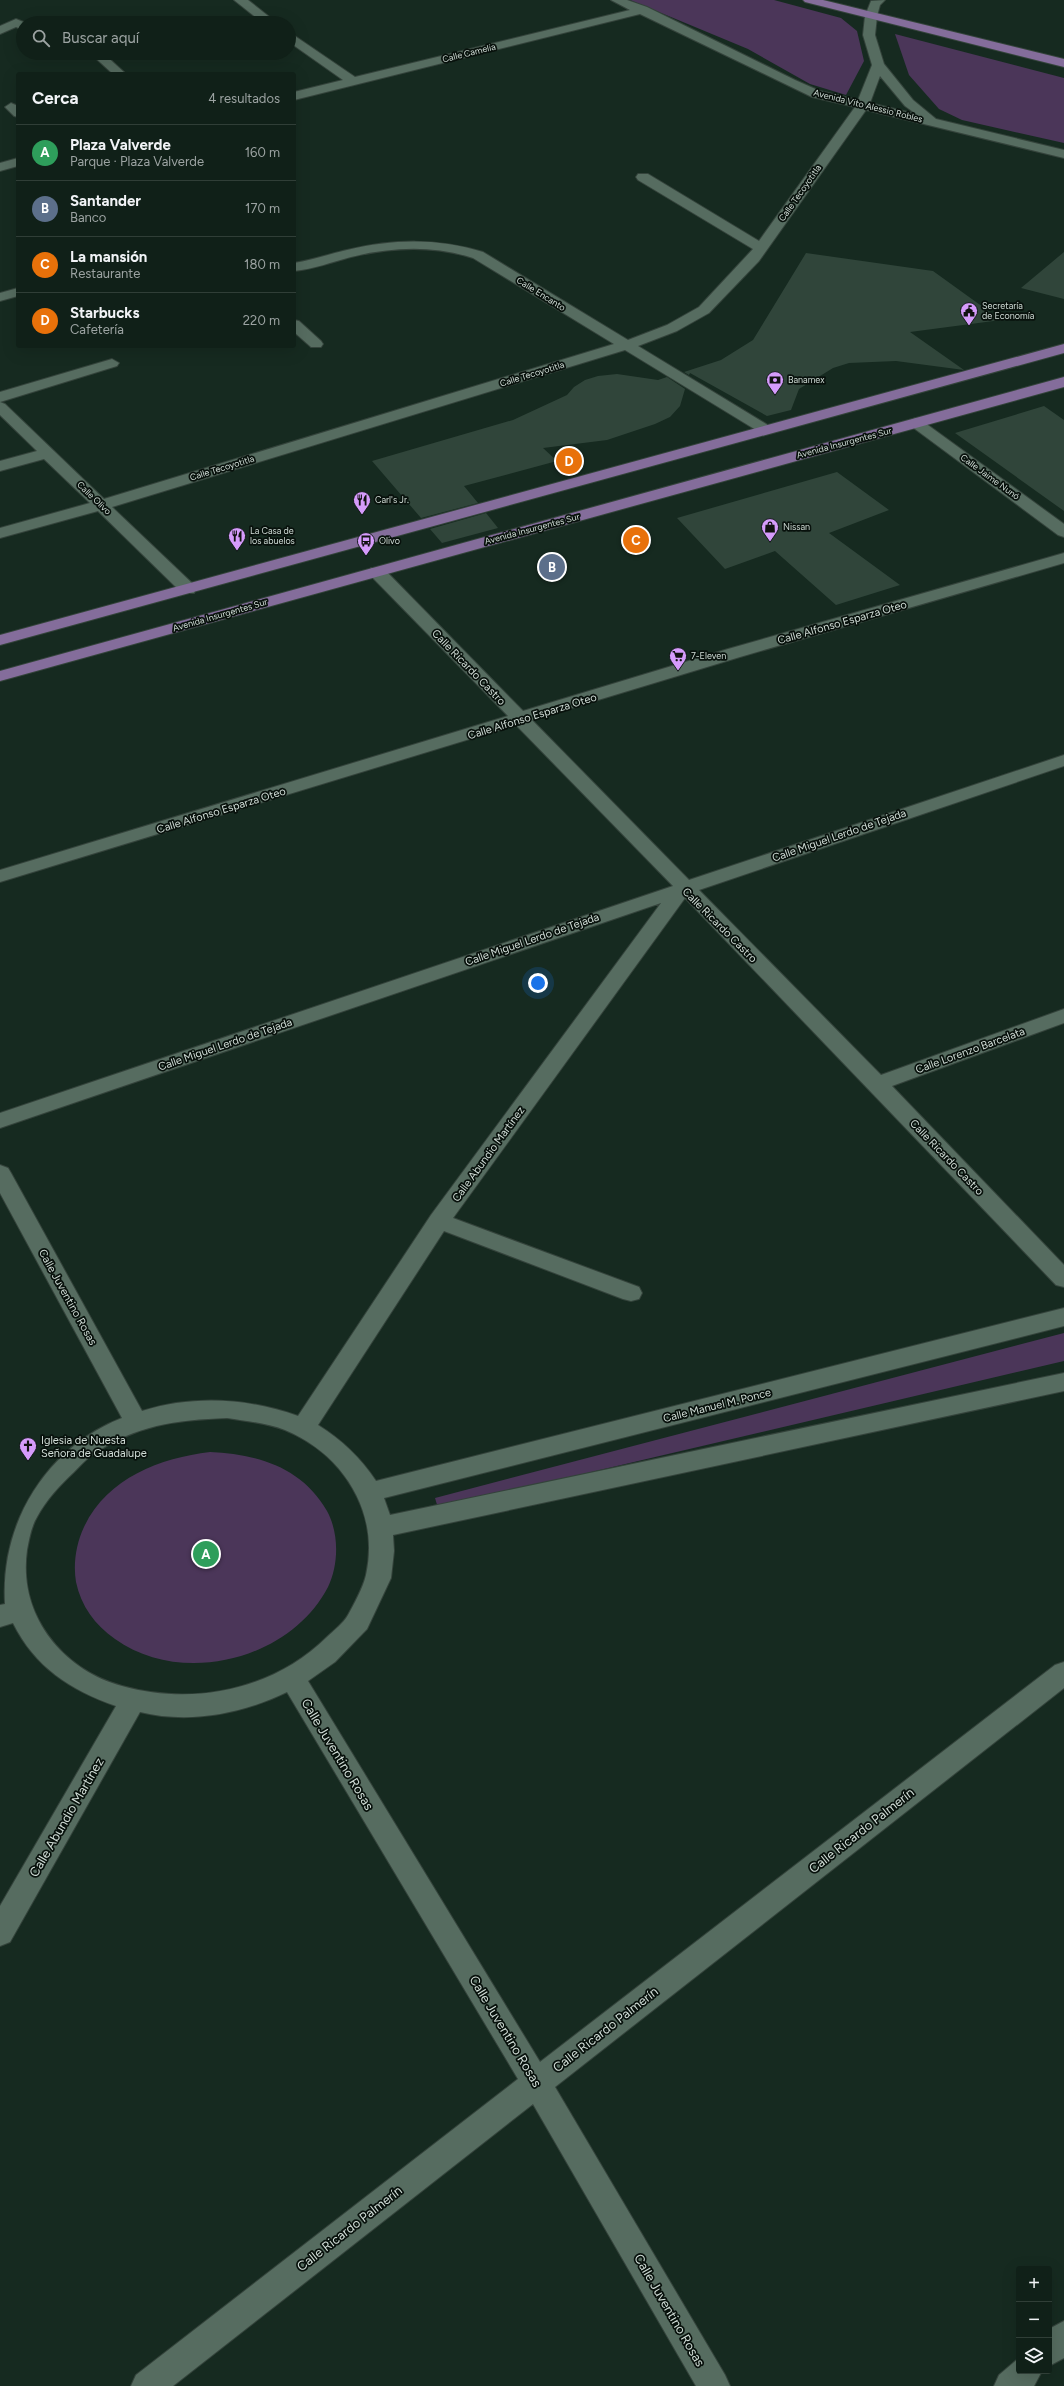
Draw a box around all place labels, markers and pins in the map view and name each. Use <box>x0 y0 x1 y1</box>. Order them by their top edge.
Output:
place label: Secretaría de Economía <box>982 300 1035 321</box>
public building icon: Secretaría de Economía <box>959 301 979 326</box>
bank icon: Banamex <box>765 370 785 395</box>
place label: Banamex <box>788 374 825 385</box>
pin: D <box>556 446 582 476</box>
restaurant icon: Carl's Jr. <box>352 490 372 515</box>
place label: Carl's Jr. <box>375 494 409 505</box>
shop icon: Nissan <box>760 517 780 542</box>
place label: Nissan <box>783 521 810 532</box>
place label: La Casa de los abuelos <box>250 525 295 546</box>
pin: C <box>623 525 649 555</box>
restaurant icon: La Casa de los abuelos <box>227 526 247 551</box>
bus stop icon: Olivo <box>356 531 376 556</box>
place label: Olivo <box>379 535 400 546</box>
pin: B <box>539 552 565 582</box>
supermarket icon: 7-Eleven <box>668 646 688 671</box>
place label: 7-Eleven <box>691 650 726 661</box>
place label: Iglesia de Nuesta Señora de Guadalupe <box>41 1434 147 1460</box>
church icon: Iglesia de Nuesta Señora de Guadalupe <box>18 1436 38 1461</box>
pin: A <box>193 1539 219 1569</box>

